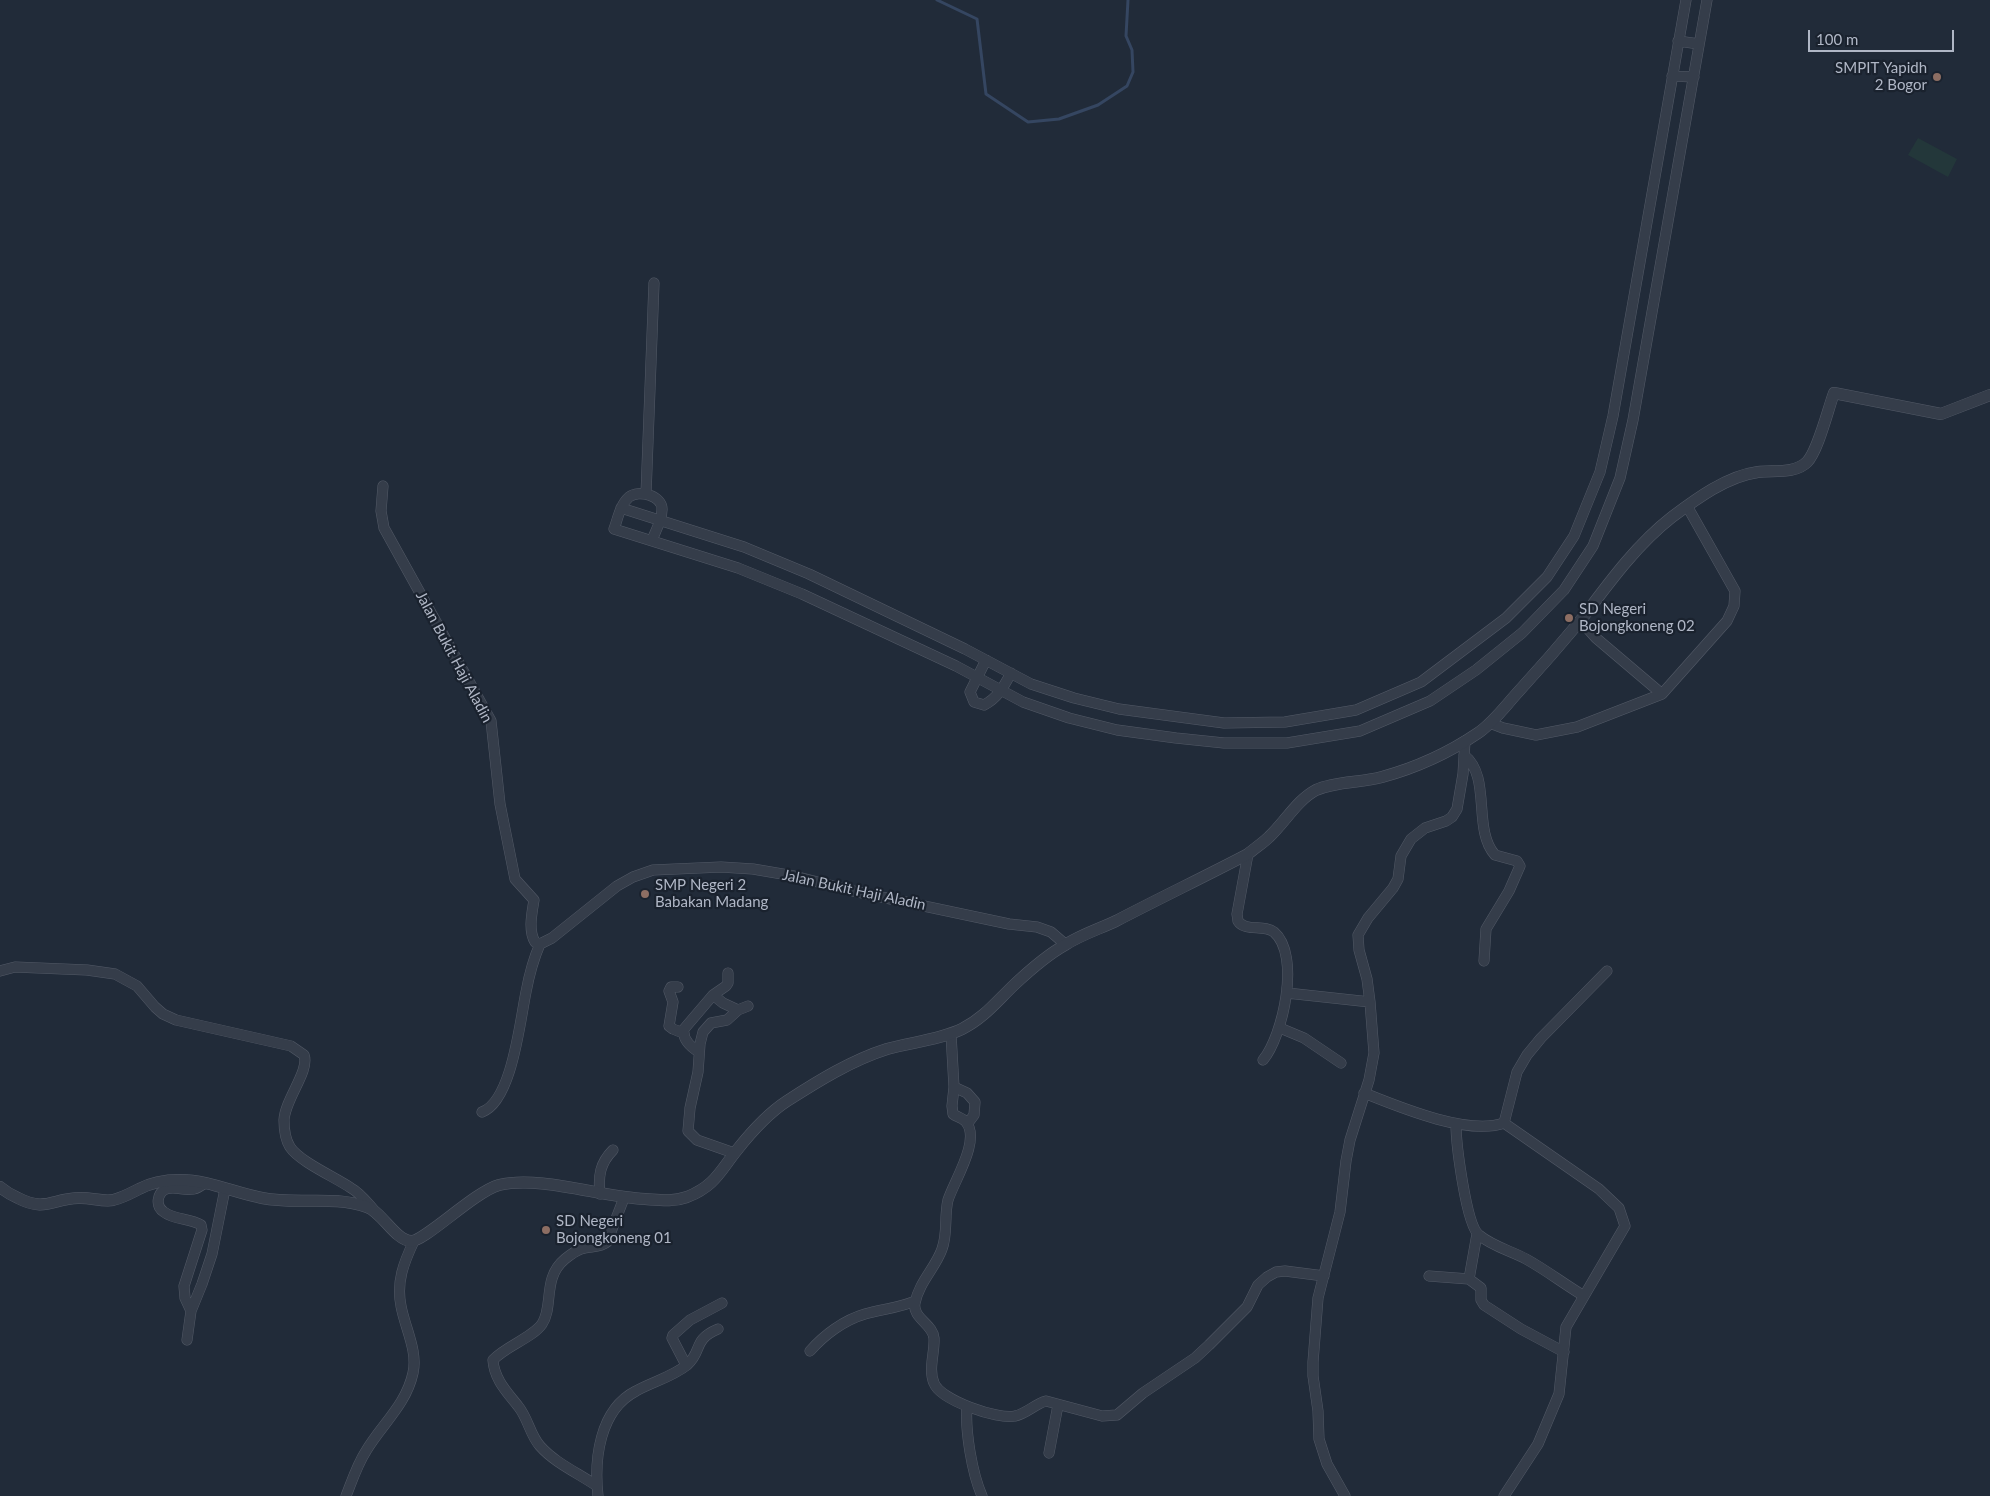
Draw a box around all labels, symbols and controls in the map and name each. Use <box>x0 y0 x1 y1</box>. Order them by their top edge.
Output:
scale bar <box>1810 20 1956 52</box>
text: 100 m <box>1816 30 1858 48</box>
place label: SMPIT Yapidh 2 Bogor <box>1835 59 1927 94</box>
marker: SMPIT Yapidh 2 Bogor <box>1931 71 1943 83</box>
street label: Jalan Bukit Haji Aladin <box>412 588 496 726</box>
place label: SD Negeri Bojongkoneng 02 <box>1579 600 1695 635</box>
marker: SD Negeri Bojongkoneng 02 <box>1563 612 1575 624</box>
street label: Jalan Bukit Haji Aladin <box>781 866 927 914</box>
place label: SMP Negeri 2 Babakan Madang <box>655 876 768 911</box>
marker: SMP Negeri 2 Babakan Madang <box>639 888 651 900</box>
place label: SD Negeri Bojongkoneng 01 <box>556 1212 672 1247</box>
marker: SD Negeri Bojongkoneng 01 <box>540 1224 552 1236</box>

